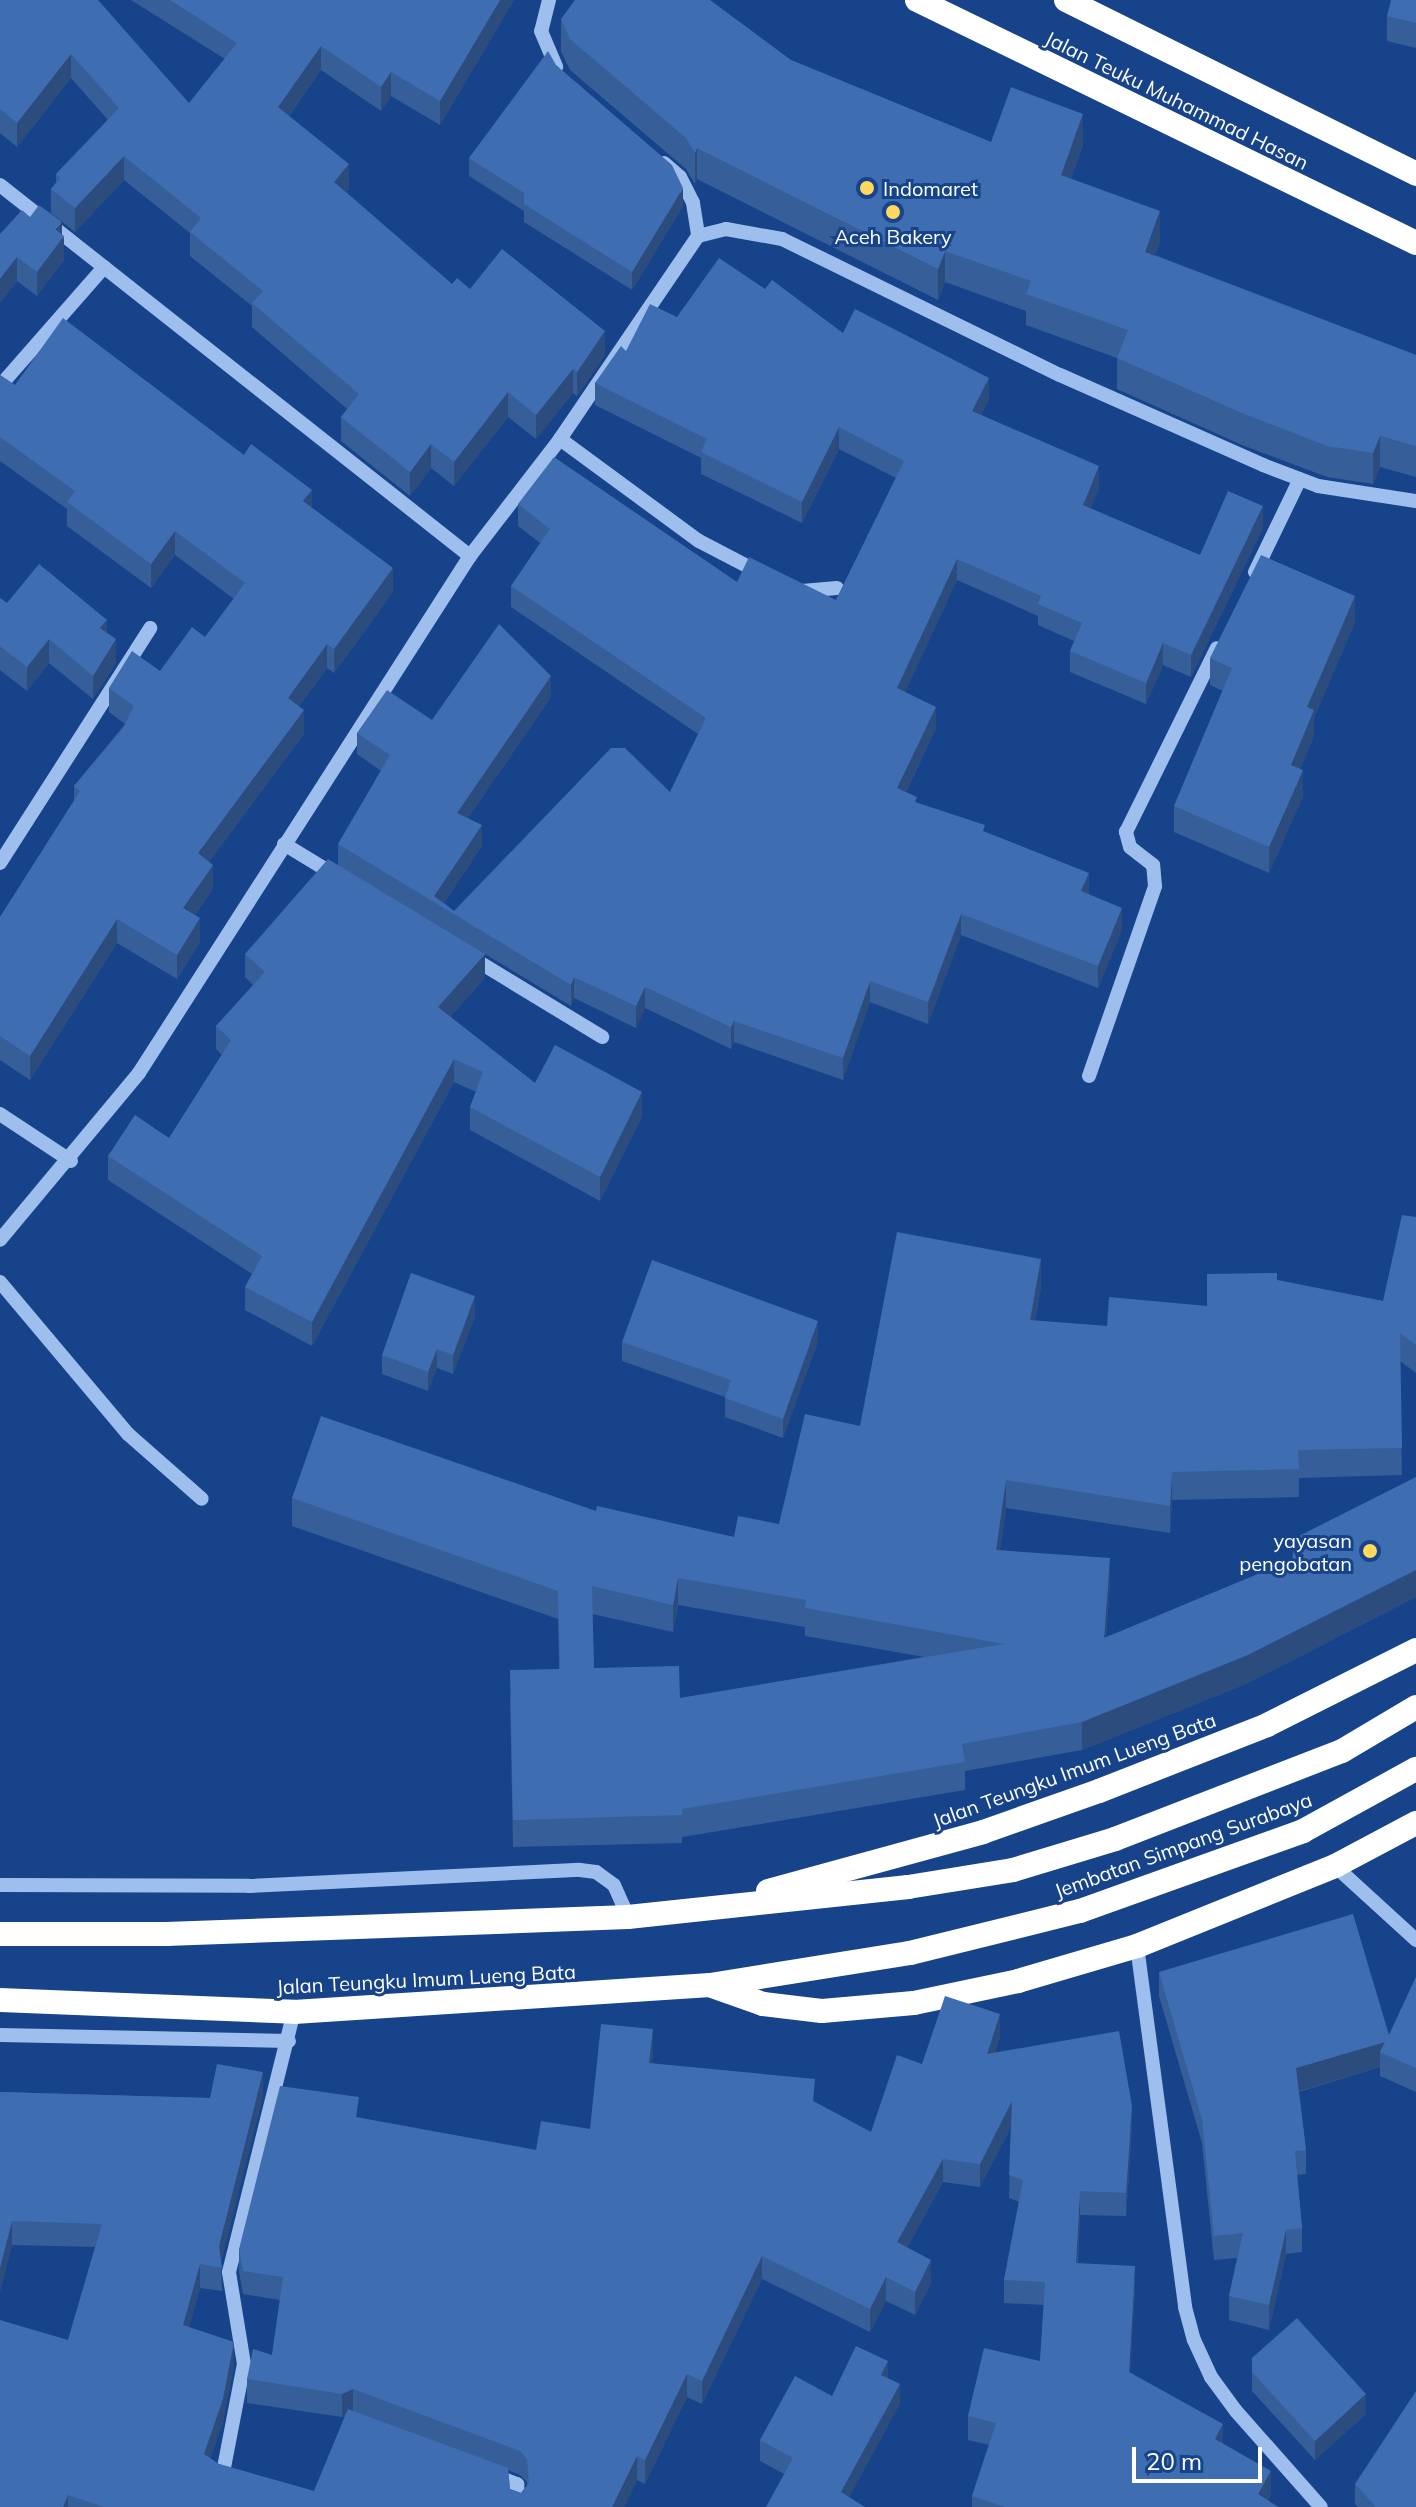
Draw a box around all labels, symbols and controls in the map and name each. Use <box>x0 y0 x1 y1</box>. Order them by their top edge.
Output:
street label: Jalan Teuku Muhammad Hasan <box>1041 26 1313 174</box>
place label: Indomaret <box>883 176 978 200</box>
marker: Indomaret <box>858 179 876 197</box>
marker: Aceh Bakery <box>884 203 902 221</box>
place label: Aceh Bakery <box>834 224 952 248</box>
place label: yayasan pengobatan <box>1239 1528 1352 1575</box>
marker: yayasan pengobatan <box>1359 1540 1381 1562</box>
street label: Jalan Teungku Imum Lueng Bata <box>929 1707 1219 1833</box>
street label: Jembatan Simpang Surabaya <box>1051 1787 1315 1903</box>
street label: Jalan Teungku Imum Lueng Bata <box>276 1959 576 1999</box>
scale bar <box>1136 2431 1266 2481</box>
text: 20 m <box>1146 2446 1202 2476</box>

